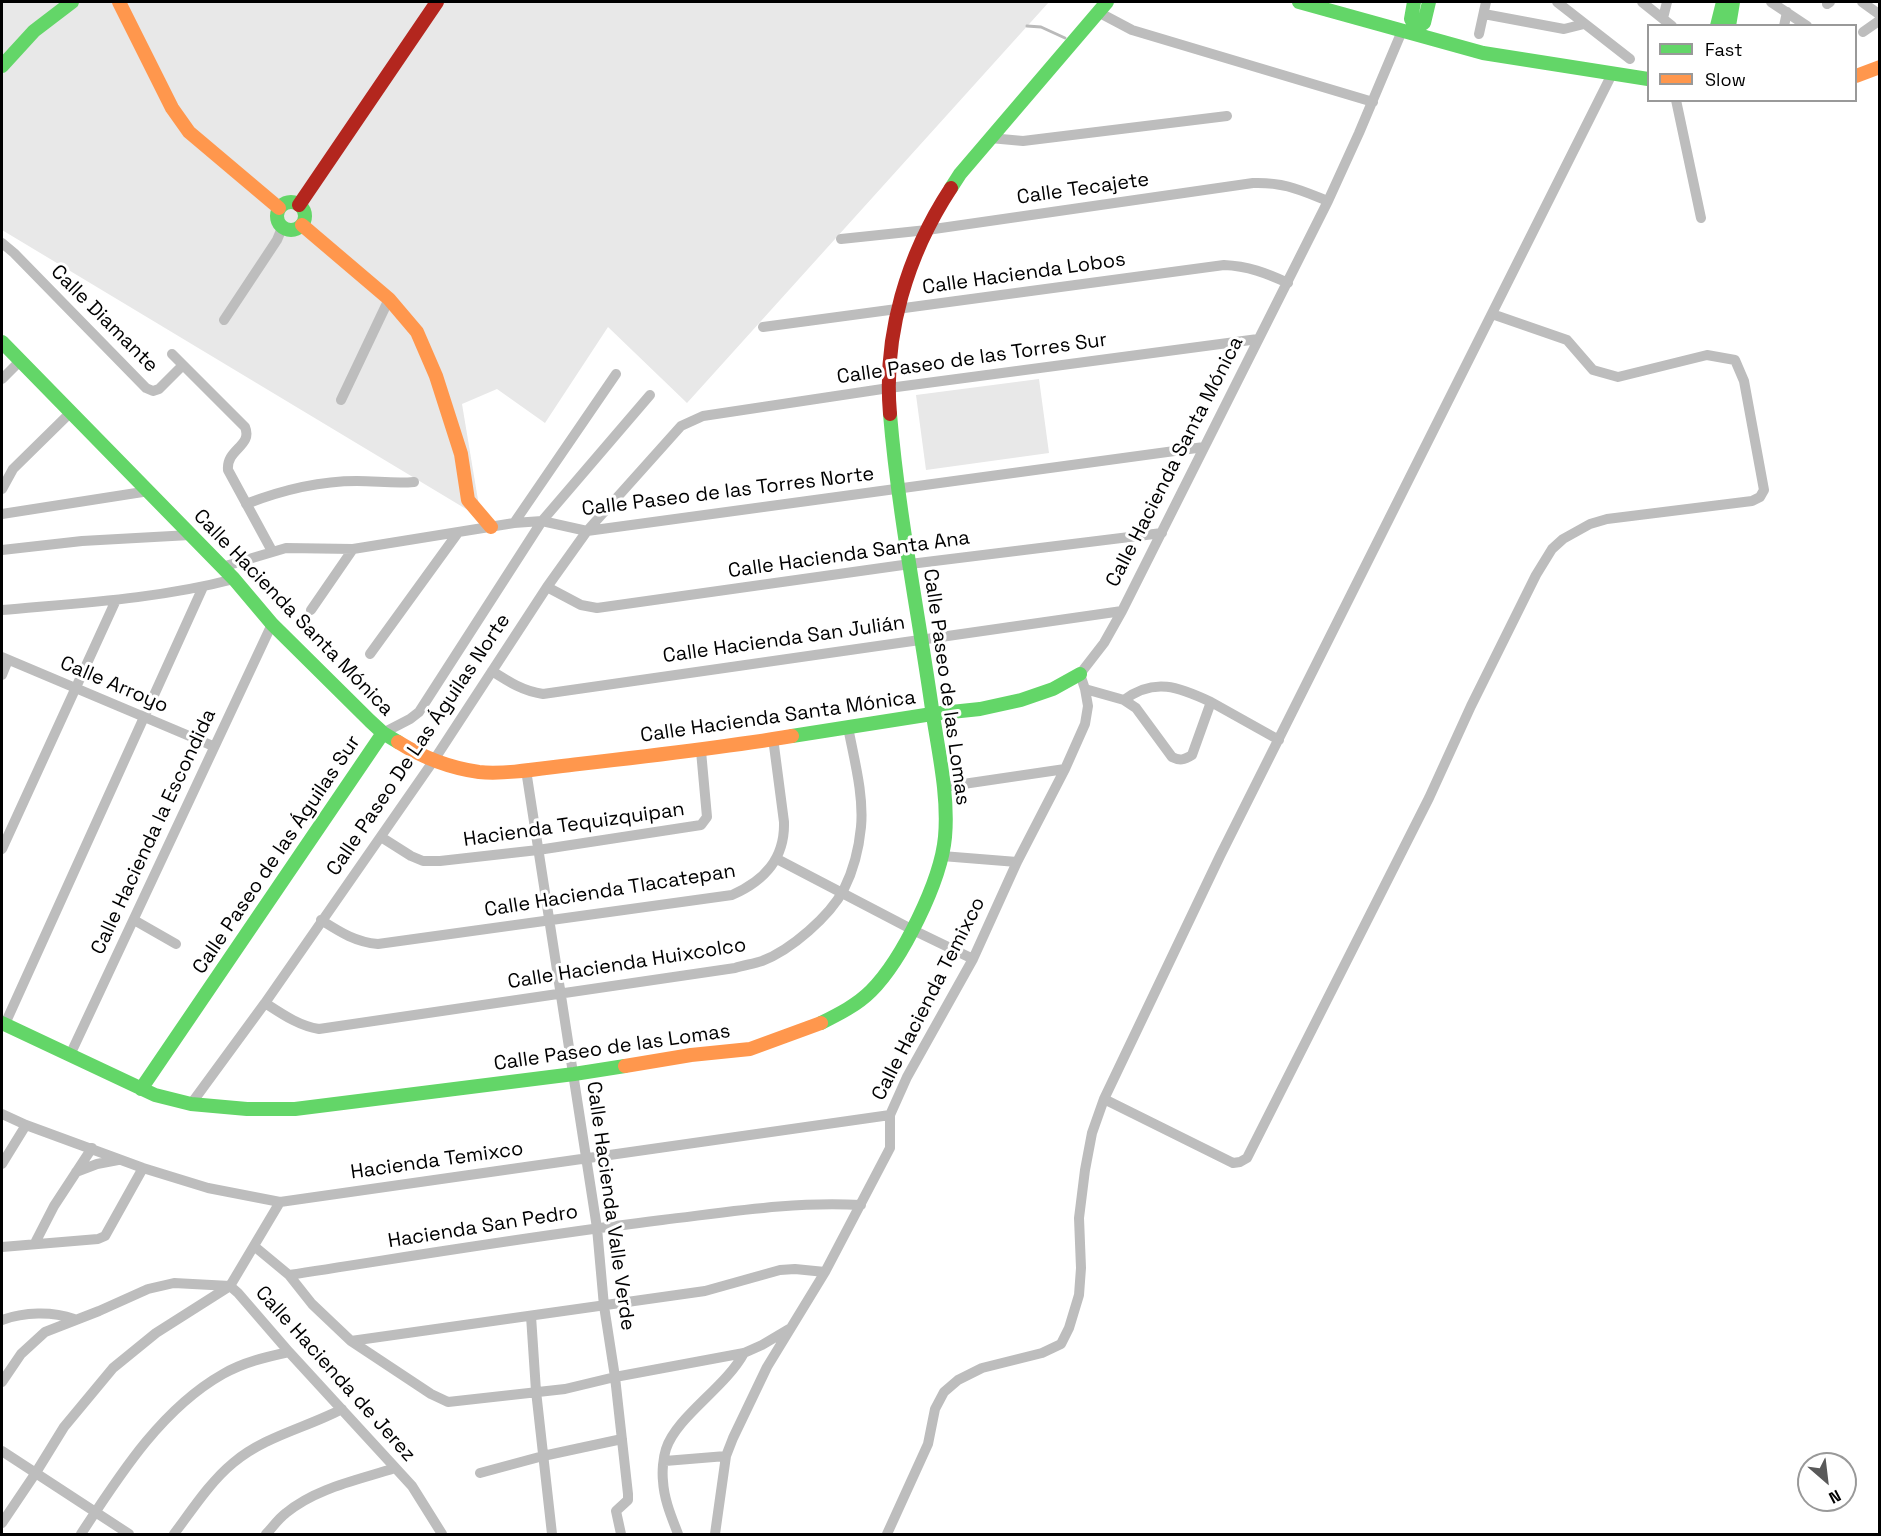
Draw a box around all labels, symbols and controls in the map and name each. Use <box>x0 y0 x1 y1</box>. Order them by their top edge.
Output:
legend <box>1647 24 1857 102</box>
text: Fast <box>1705 38 1742 61</box>
text: Slow <box>1705 68 1746 91</box>
street label: Calle Tecajete <box>1015 168 1151 210</box>
street label: Calle Hacienda Lobos <box>921 248 1127 300</box>
street label: Calle Diamante <box>45 260 163 378</box>
street label: Calle Paseo de las Torres Sur <box>835 328 1109 390</box>
street label: Calle Hacienda Santa Mónica <box>1101 333 1249 591</box>
street label: Calle Paseo de las Torres Norte <box>580 462 876 522</box>
street label: Calle Hacienda Santa Mónica <box>188 505 398 721</box>
street label: Calle Hacienda Santa Ana <box>727 526 971 584</box>
street label: Calle Paseo de las Lomas <box>918 567 974 807</box>
street label: Calle Paseo De Las Águilas Norte <box>322 609 516 881</box>
street label: Calle Hacienda San Julián <box>661 611 907 669</box>
street label: Calle Arroyo <box>56 651 172 719</box>
street label: Calle Hacienda Santa Mónica <box>639 686 917 748</box>
street label: Calle Hacienda la Escondida <box>86 705 222 959</box>
street label: Calle Paseo de las Águilas Sur <box>188 731 366 979</box>
street label: Hacienda Tequizquipan <box>462 798 686 852</box>
street label: Calle Hacienda Tlacatepan <box>483 859 737 923</box>
street label: Calle Hacienda Temixco <box>867 893 991 1105</box>
street label: Calle Hacienda Huixcolco <box>506 933 748 995</box>
street label: Calle Paseo de las Lomas <box>492 1020 732 1076</box>
street label: Calle Hacienda Valle Verde <box>581 1080 639 1332</box>
street label: Hacienda Temixco <box>349 1137 525 1185</box>
street label: Hacienda San Pedro <box>386 1200 580 1254</box>
street label: Calle Hacienda de Jerez <box>250 1281 420 1467</box>
north arrow <box>1797 1452 1857 1512</box>
text: N <box>1825 1485 1844 1508</box>

